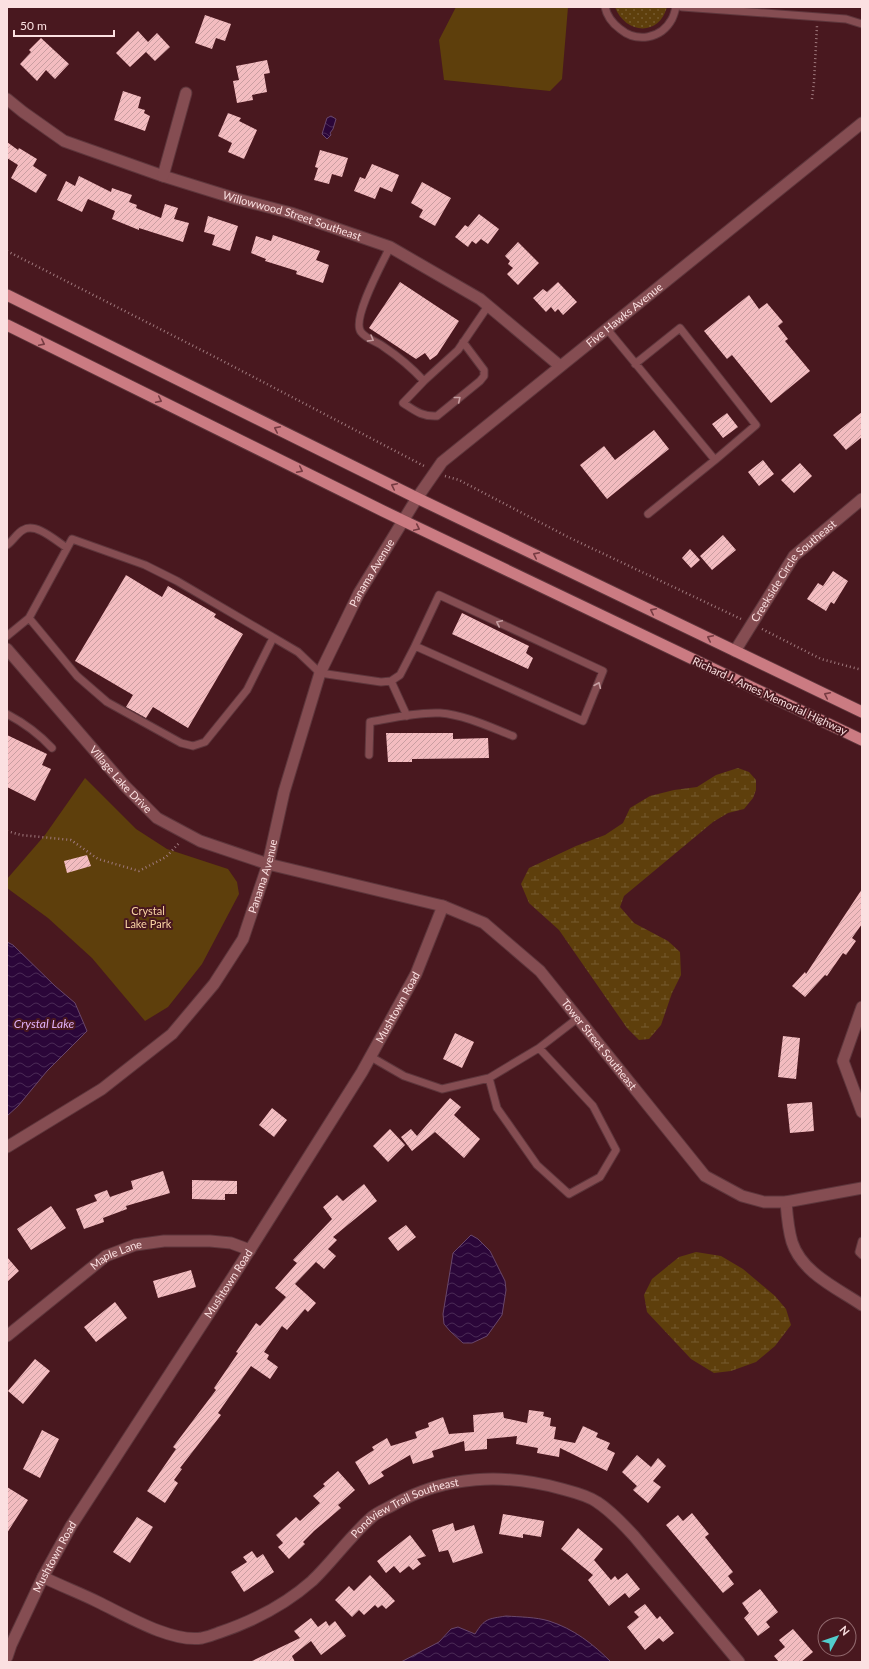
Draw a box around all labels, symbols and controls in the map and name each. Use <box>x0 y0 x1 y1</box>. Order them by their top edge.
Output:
scale bar <box>14 12 114 38</box>
text: 50 m <box>20 18 47 33</box>
street label: Willowwood Street Southeast <box>221 188 363 243</box>
street label: Five Hawks Avenue <box>583 280 665 349</box>
one-way arrow <box>367 334 374 341</box>
one-way arrow <box>38 338 45 346</box>
one-way arrow <box>154 395 162 403</box>
one-way arrow <box>453 397 460 404</box>
one-way arrow <box>274 426 282 434</box>
one-way arrow <box>296 465 303 473</box>
one-way arrow <box>391 484 398 491</box>
street label: Creekside Circle Southeast <box>748 517 838 624</box>
one-way arrow <box>413 523 420 531</box>
street label: Panama Avenue <box>346 536 397 609</box>
one-way arrow <box>533 552 541 560</box>
one-way arrow <box>650 608 658 616</box>
one-way arrow <box>495 620 503 628</box>
one-way arrow <box>707 635 714 643</box>
street label: Richard J. Ames Memorial Highway <box>691 654 850 737</box>
one-way arrow <box>593 681 601 689</box>
one-way arrow <box>824 692 831 700</box>
street label: Village Lake Drive <box>87 743 155 815</box>
street label: Panama Avenue <box>245 838 279 915</box>
park label: Crystal Lake Park <box>125 904 172 930</box>
street label: Mushtown Road <box>372 969 422 1045</box>
street label: Tower Street Southeast <box>559 996 640 1092</box>
water label: Crystal Lake <box>14 1016 74 1031</box>
street label: Maple Lane <box>87 1237 143 1272</box>
street label: Mushtown Road <box>201 1246 255 1320</box>
street label: Pondview Trail Southeast <box>348 1475 460 1540</box>
street label: Mushtown Road <box>30 1518 79 1594</box>
north arrow <box>817 1617 857 1657</box>
text: N <box>837 1623 853 1638</box>

